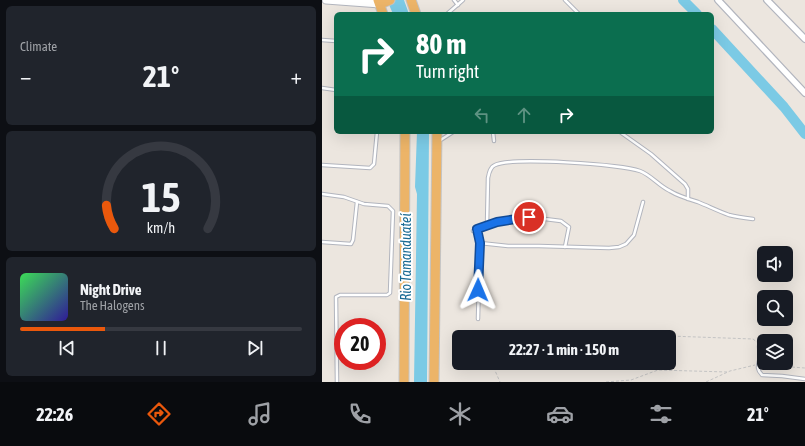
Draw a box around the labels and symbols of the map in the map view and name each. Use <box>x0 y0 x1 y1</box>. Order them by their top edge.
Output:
pin <box>512 200 546 234</box>
water label: Rio Tamanduateí <box>398 213 414 301</box>
position arrow <box>457 269 499 311</box>
speed limit sign: 20 <box>334 318 386 370</box>

